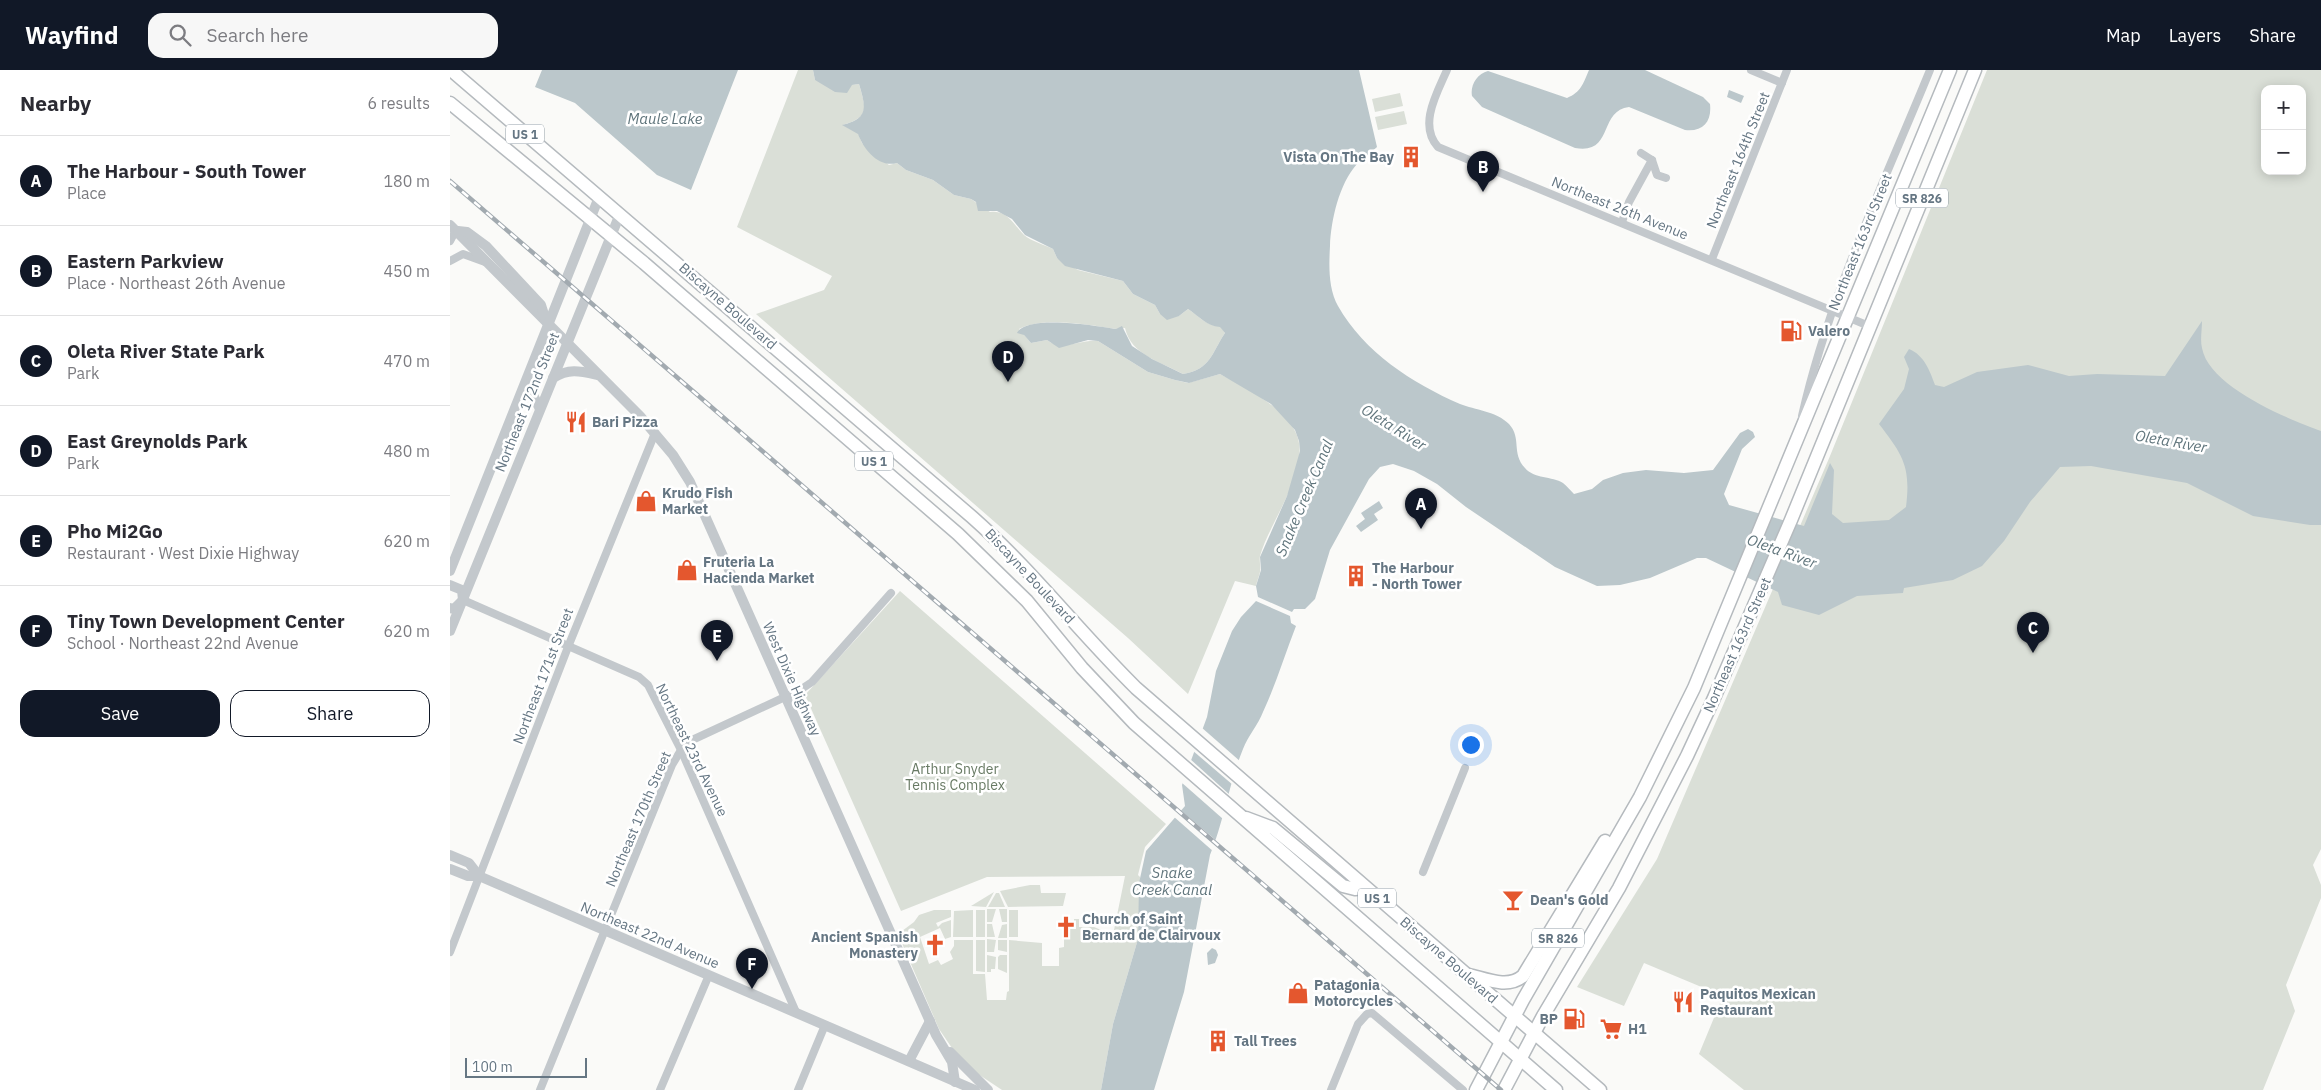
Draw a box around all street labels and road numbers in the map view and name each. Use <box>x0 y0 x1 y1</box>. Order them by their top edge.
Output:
street label: Northeast 164th Street <box>1702 89 1774 231</box>
road number: US 1 <box>506 124 544 144</box>
street label: Northeast 163rd Street <box>1824 171 1896 313</box>
street label: Northeast 26th Avenue <box>1549 172 1691 244</box>
road number: SR 826 <box>1896 189 1948 208</box>
street label: Biscayne Boulevard <box>675 259 781 353</box>
street label: Northeast 172nd Street <box>491 330 563 474</box>
road number: US 1 <box>855 452 893 471</box>
street label: Biscayne Boulevard <box>981 525 1079 627</box>
street label: Northeast 163rd Street <box>1699 575 1775 715</box>
street label: Northeast 171st Street <box>509 605 577 747</box>
street label: West Dixie Highway <box>759 619 825 739</box>
street label: Northeast 23rd Avenue <box>652 680 732 820</box>
street label: Northeast 170th Street <box>601 748 675 890</box>
road number: US 1 <box>1358 888 1396 908</box>
street label: Northeast 22nd Avenue <box>578 898 722 972</box>
street label: Biscayne Boulevard <box>1396 913 1502 1007</box>
road number: SR 826 <box>1532 928 1584 948</box>

